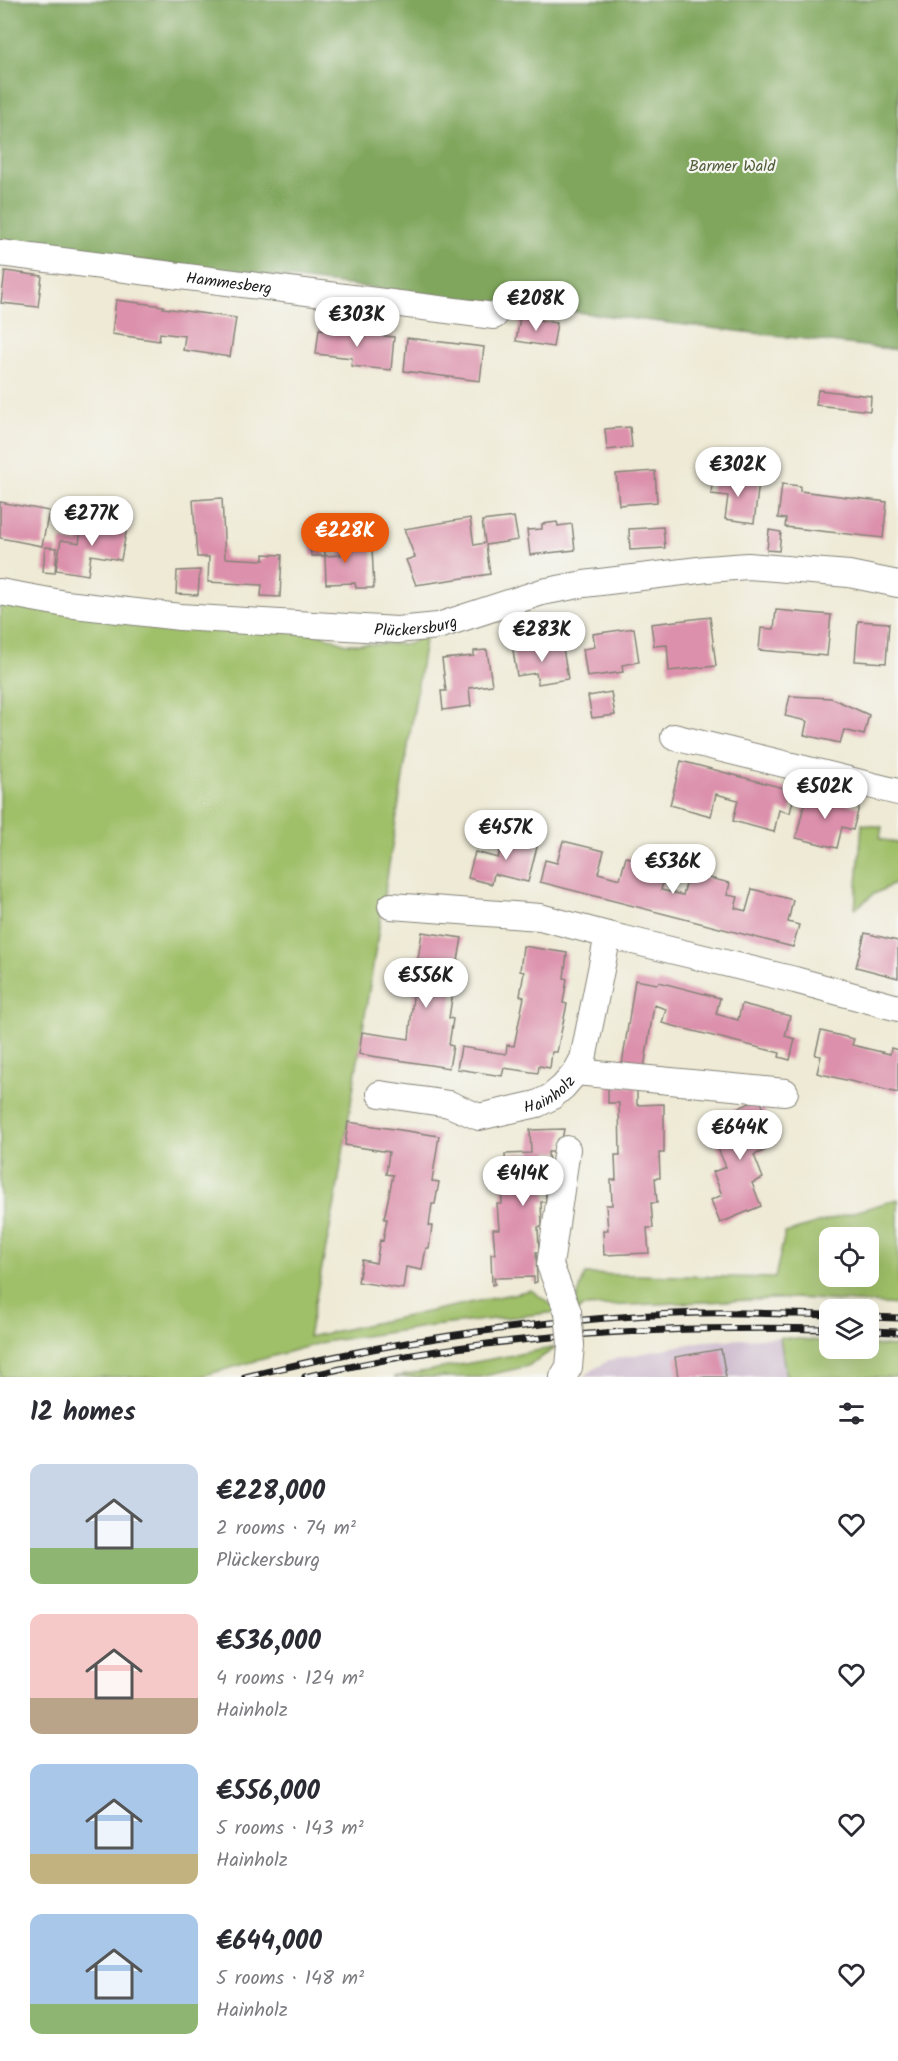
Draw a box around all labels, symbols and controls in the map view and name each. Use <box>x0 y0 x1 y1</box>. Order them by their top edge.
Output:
park label: Barmer Wald <box>689 154 776 179</box>
street label: Hammesberg <box>185 266 273 302</box>
pin: €208K <box>494 281 578 332</box>
text: €208K <box>507 284 565 316</box>
pin: €303K <box>315 297 399 348</box>
text: €303K <box>329 300 385 332</box>
pin: €302K <box>696 447 780 498</box>
text: €302K <box>709 450 767 482</box>
pin: €277K <box>50 496 134 547</box>
text: €277K <box>64 499 120 531</box>
pin: €228K <box>303 513 387 564</box>
text: €228K <box>315 516 375 548</box>
street label: Plückersburg <box>373 610 461 644</box>
pin: €283K <box>500 612 584 663</box>
text: €283K <box>512 615 572 647</box>
pin: €502K <box>783 769 867 820</box>
text: €502K <box>797 772 853 804</box>
pin: €457K <box>464 810 548 861</box>
text: €457K <box>478 813 534 845</box>
pin: €536K <box>631 844 715 895</box>
text: €536K <box>645 847 701 879</box>
pin: €556K <box>384 958 468 1009</box>
text: €556K <box>398 961 454 993</box>
street label: Hainholz <box>521 1070 582 1121</box>
pin: €644K <box>698 1110 782 1161</box>
text: €644K <box>711 1113 769 1145</box>
pin: €414K <box>481 1156 565 1207</box>
text: €414K <box>497 1159 549 1191</box>
map controls <box>819 1227 879 1359</box>
button: locate <box>819 1227 879 1287</box>
button: layers <box>819 1299 879 1359</box>
text: 12 homes <box>30 1392 136 1434</box>
icon: filters <box>835 1397 868 1430</box>
text: €228,000 <box>216 1471 325 1513</box>
icon: home <box>78 1488 150 1560</box>
icon: heart <box>835 1508 868 1541</box>
text: 2 rooms · 74 m² <box>216 1513 356 1545</box>
text: Plückersburg <box>216 1545 320 1577</box>
text: €536,000 <box>216 1621 321 1663</box>
icon: home <box>78 1638 150 1710</box>
icon: heart <box>835 1658 868 1691</box>
text: 4 rooms · 124 m² <box>216 1663 364 1695</box>
text: Hainholz <box>216 1695 288 1727</box>
text: €556,000 <box>216 1771 320 1813</box>
icon: home <box>78 1788 150 1860</box>
icon: heart <box>835 1808 868 1841</box>
text: 5 rooms · 143 m² <box>216 1813 364 1845</box>
text: Hainholz <box>216 1845 288 1877</box>
text: €644,000 <box>216 1921 322 1963</box>
icon: home <box>78 1938 150 2010</box>
icon: heart <box>835 1958 868 1991</box>
text: 5 rooms · 148 m² <box>216 1963 364 1995</box>
text: Hainholz <box>216 1995 288 2027</box>

